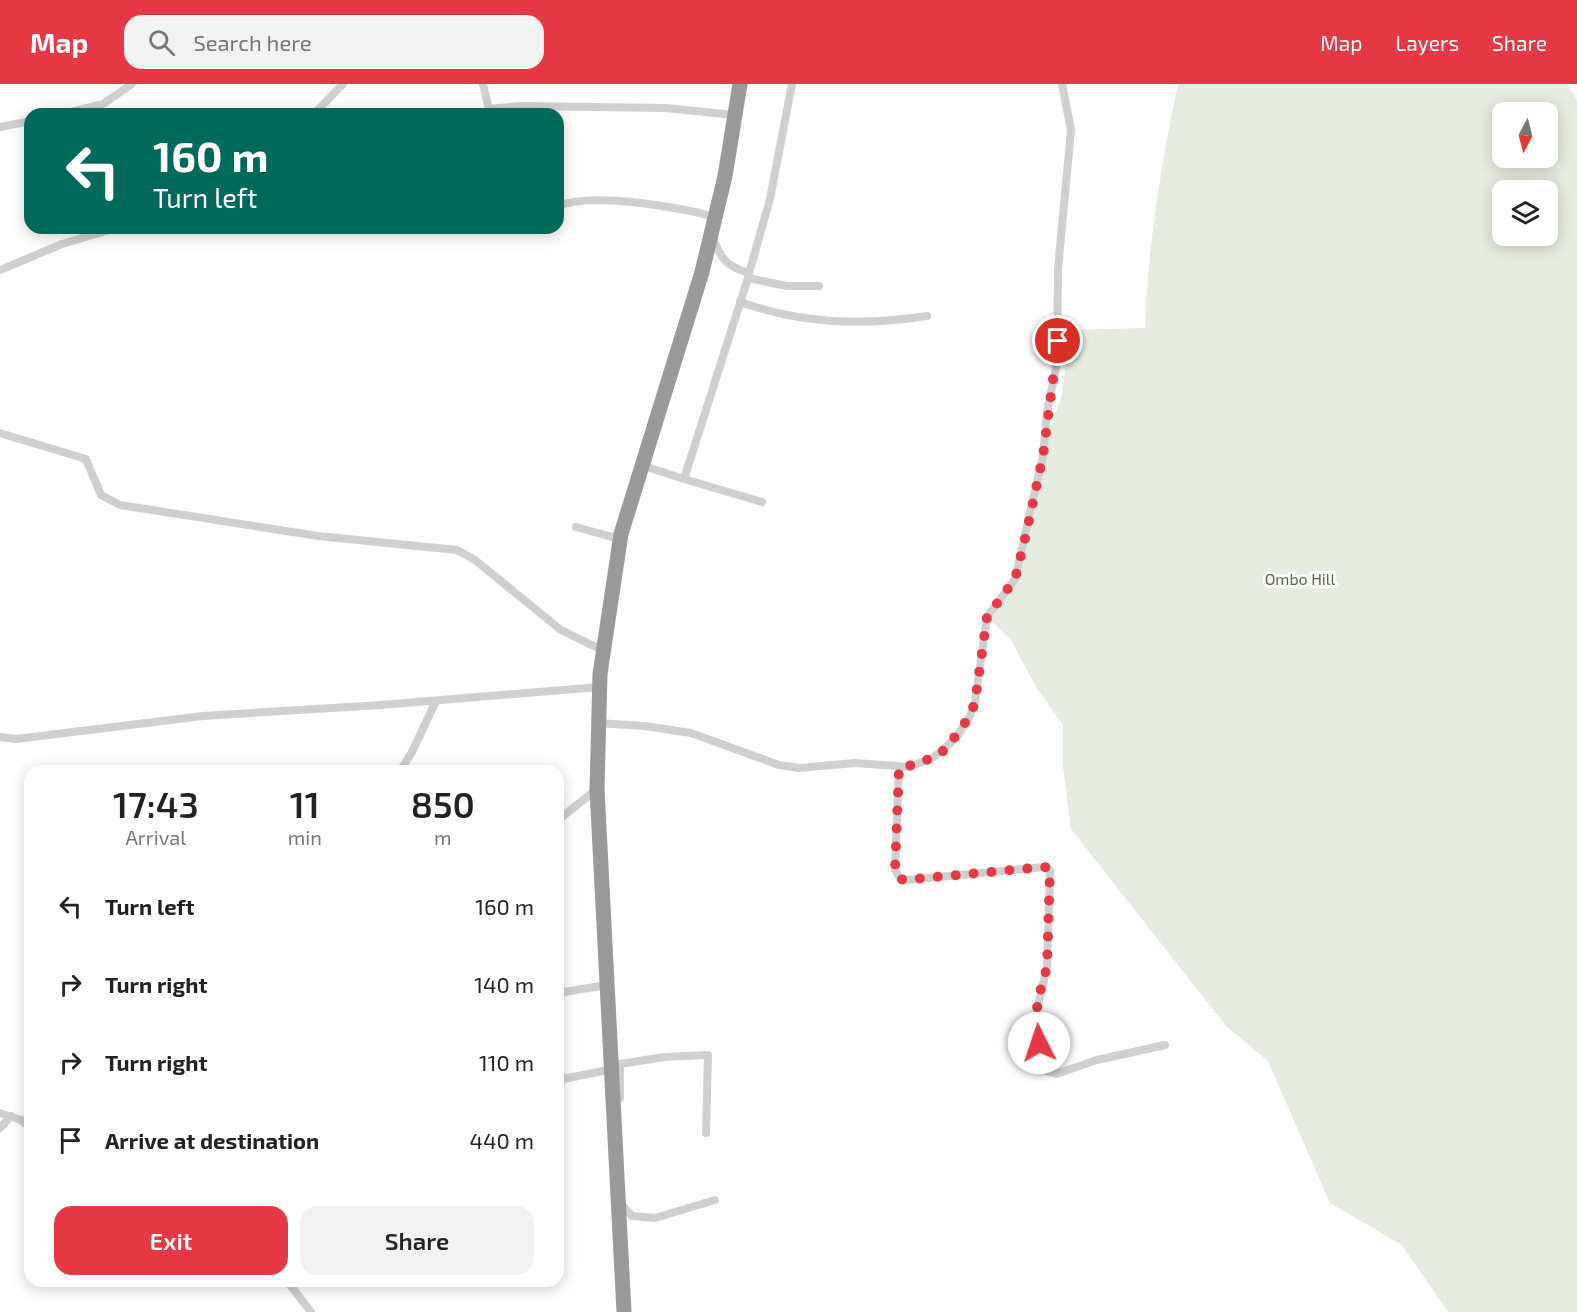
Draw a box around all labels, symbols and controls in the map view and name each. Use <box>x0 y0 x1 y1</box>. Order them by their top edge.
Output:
search box <box>124 15 544 69</box>
text: Map <box>30 25 88 59</box>
icon: search <box>145 26 178 59</box>
text: Search here <box>193 29 312 55</box>
text: Map <box>1320 30 1362 55</box>
text: Layers <box>1395 30 1459 55</box>
text: Share <box>1492 30 1547 55</box>
north arrow <box>1492 102 1558 168</box>
map controls <box>1492 102 1558 246</box>
text: 160 m <box>153 130 269 180</box>
icon: left <box>54 132 132 210</box>
button: layers <box>1492 180 1558 246</box>
text: Turn left <box>153 181 257 213</box>
pin <box>1032 315 1083 366</box>
icon: arrive <box>1041 324 1074 357</box>
park label: Ombo Hill <box>1265 569 1336 588</box>
text: 17:43 <box>113 782 199 825</box>
text: 11 <box>290 782 320 825</box>
text: 850 <box>411 782 475 825</box>
text: Arrival <box>125 825 186 849</box>
text: min <box>288 825 322 849</box>
text: m <box>434 825 452 849</box>
icon: left <box>54 890 87 923</box>
text: Turn left <box>105 893 194 919</box>
text: 160 m <box>475 893 534 919</box>
icon: right <box>54 968 87 1001</box>
text: Turn right <box>105 971 207 997</box>
text: 140 m <box>474 971 534 997</box>
position arrow <box>1007 1011 1071 1075</box>
icon: right <box>54 1046 87 1079</box>
text: Turn right <box>105 1049 207 1075</box>
text: 110 m <box>479 1049 534 1075</box>
icon: arrive <box>54 1124 87 1157</box>
text: Arrive at destination <box>105 1127 319 1153</box>
text: 440 m <box>469 1127 534 1153</box>
button: Exit <box>54 1206 288 1275</box>
button: Share <box>300 1206 534 1275</box>

